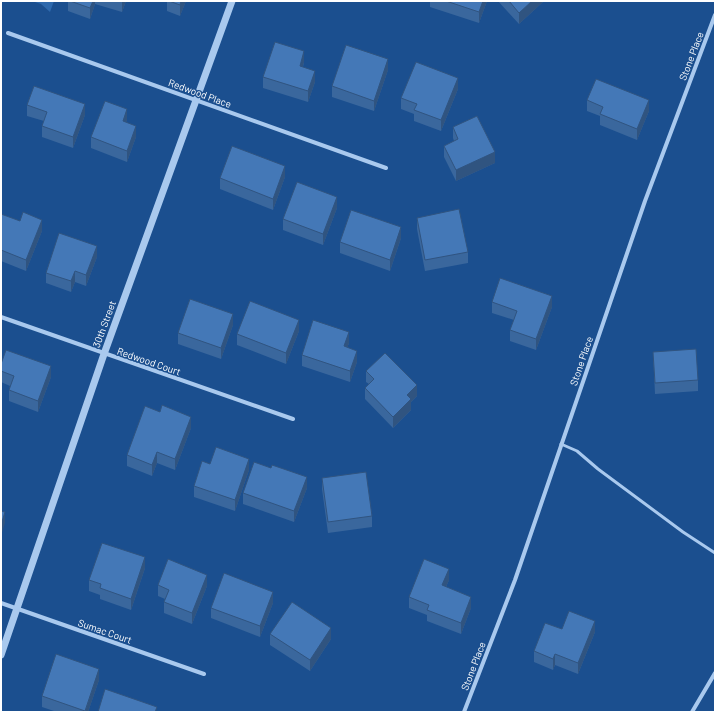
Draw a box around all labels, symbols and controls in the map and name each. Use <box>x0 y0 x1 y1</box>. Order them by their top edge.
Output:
street label: Stone Place <box>676 30 706 82</box>
street label: Redwood Place <box>167 76 233 110</box>
street label: 30th Street <box>90 299 118 349</box>
street label: Stone Place <box>567 335 595 387</box>
street label: Redwood Court <box>116 344 183 378</box>
street label: Sumac Court <box>77 616 134 646</box>
street label: Stone Place <box>458 640 488 692</box>

